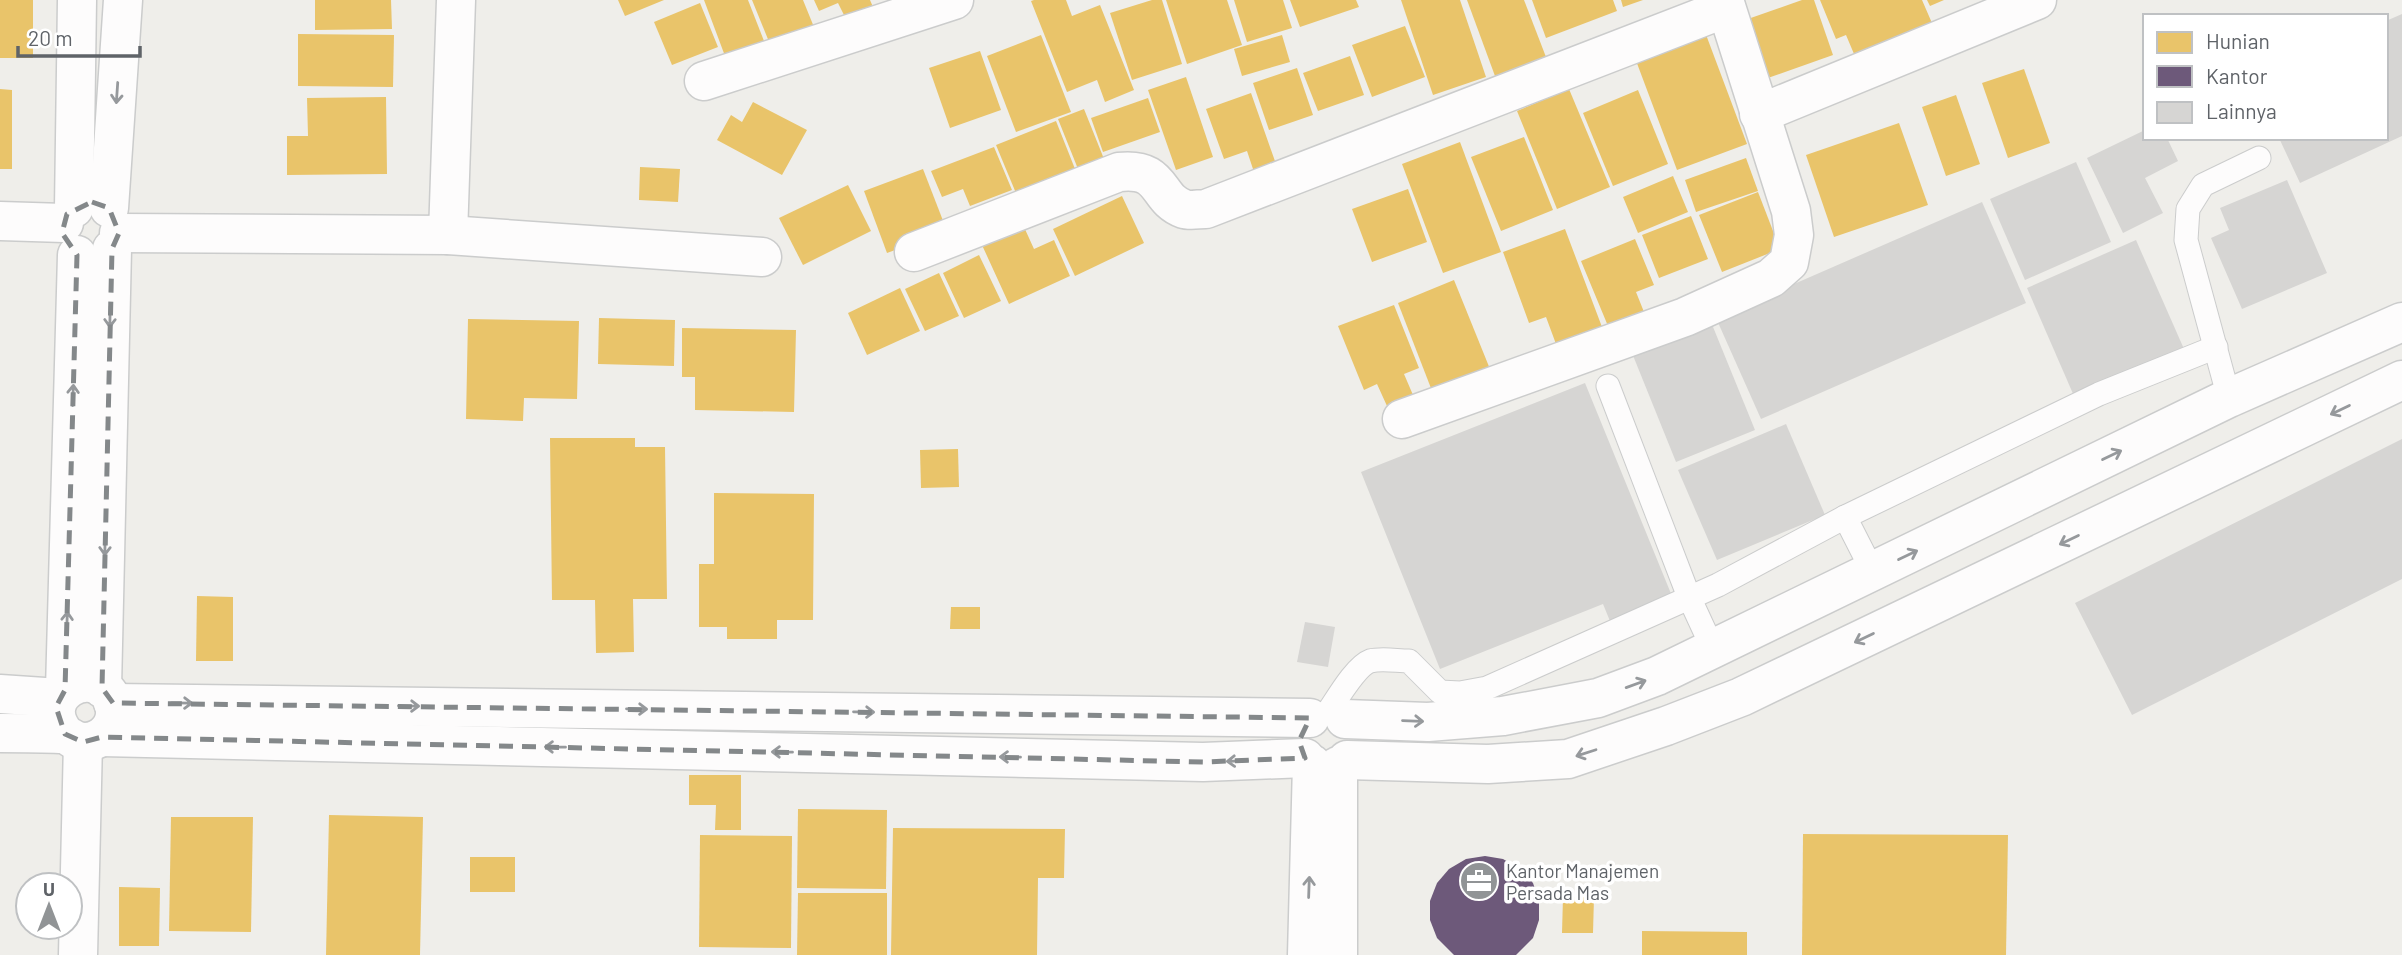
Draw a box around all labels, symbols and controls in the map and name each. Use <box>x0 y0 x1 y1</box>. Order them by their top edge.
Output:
scale bar <box>18 14 140 58</box>
legend <box>2143 14 2388 140</box>
text: 20 m <box>28 25 73 50</box>
text: Hunian <box>2206 28 2270 53</box>
text: Kantor <box>2206 63 2268 88</box>
one-way arrow <box>110 81 123 104</box>
text: Lainnya <box>2206 98 2277 123</box>
one-way arrow <box>104 306 117 329</box>
one-way arrow <box>67 383 80 406</box>
one-way arrow <box>2330 404 2351 417</box>
one-way arrow <box>2101 447 2122 461</box>
one-way arrow <box>98 533 112 556</box>
one-way arrow <box>2059 534 2080 547</box>
one-way arrow <box>1897 547 1918 561</box>
one-way arrow <box>60 611 73 634</box>
one-way arrow <box>1854 632 1875 646</box>
one-way arrow <box>1625 677 1647 689</box>
one-way arrow <box>170 697 193 710</box>
one-way arrow <box>397 699 420 713</box>
one-way arrow <box>625 702 648 716</box>
one-way arrow <box>852 705 875 719</box>
one-way arrow <box>1401 715 1424 728</box>
one-way arrow <box>544 741 567 754</box>
one-way arrow <box>771 746 794 759</box>
one-way arrow <box>1575 747 1597 760</box>
one-way arrow <box>998 751 1021 764</box>
one-way arrow <box>1226 754 1249 767</box>
place label: Kantor Manajemen Persada Mas <box>1506 859 1659 904</box>
office icon: Kantor Manajemen Persada Mas <box>1458 860 1500 902</box>
north arrow <box>14 871 84 941</box>
one-way arrow <box>1302 876 1316 899</box>
text: U <box>43 877 55 900</box>

